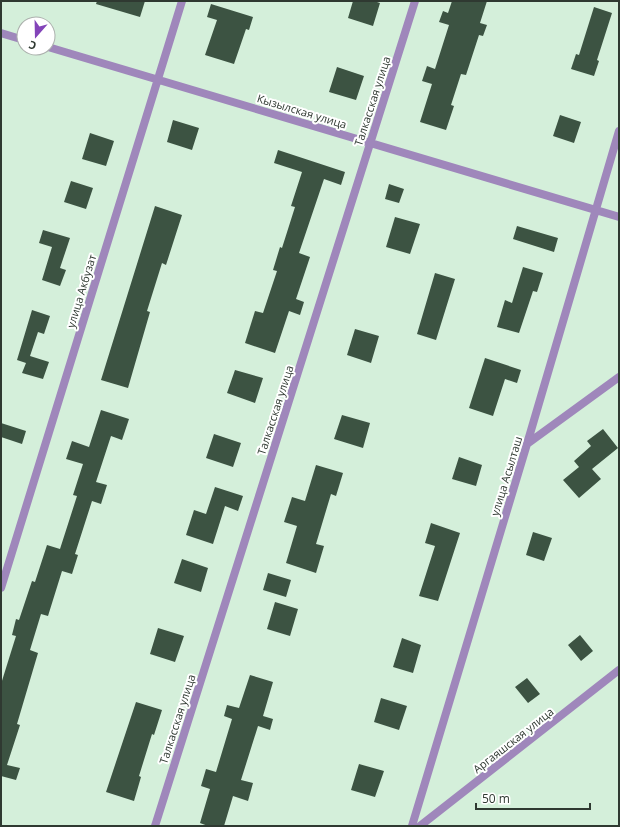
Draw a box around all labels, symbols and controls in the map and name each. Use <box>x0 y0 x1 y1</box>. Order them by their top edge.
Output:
north arrow <box>16 16 56 56</box>
text: С <box>27 38 38 54</box>
street label: Талкасская улица <box>350 54 394 148</box>
street label: Кызылская улица <box>255 90 349 132</box>
street label: улица Акбузат <box>63 252 99 330</box>
street label: Талкасская улица <box>253 363 297 457</box>
street label: улица Асылташ <box>487 434 525 518</box>
street label: Талкасская улица <box>155 672 199 766</box>
street label: Аргаяшская улица <box>470 704 556 776</box>
scale bar <box>476 785 590 811</box>
text: 50 m <box>482 790 510 807</box>

